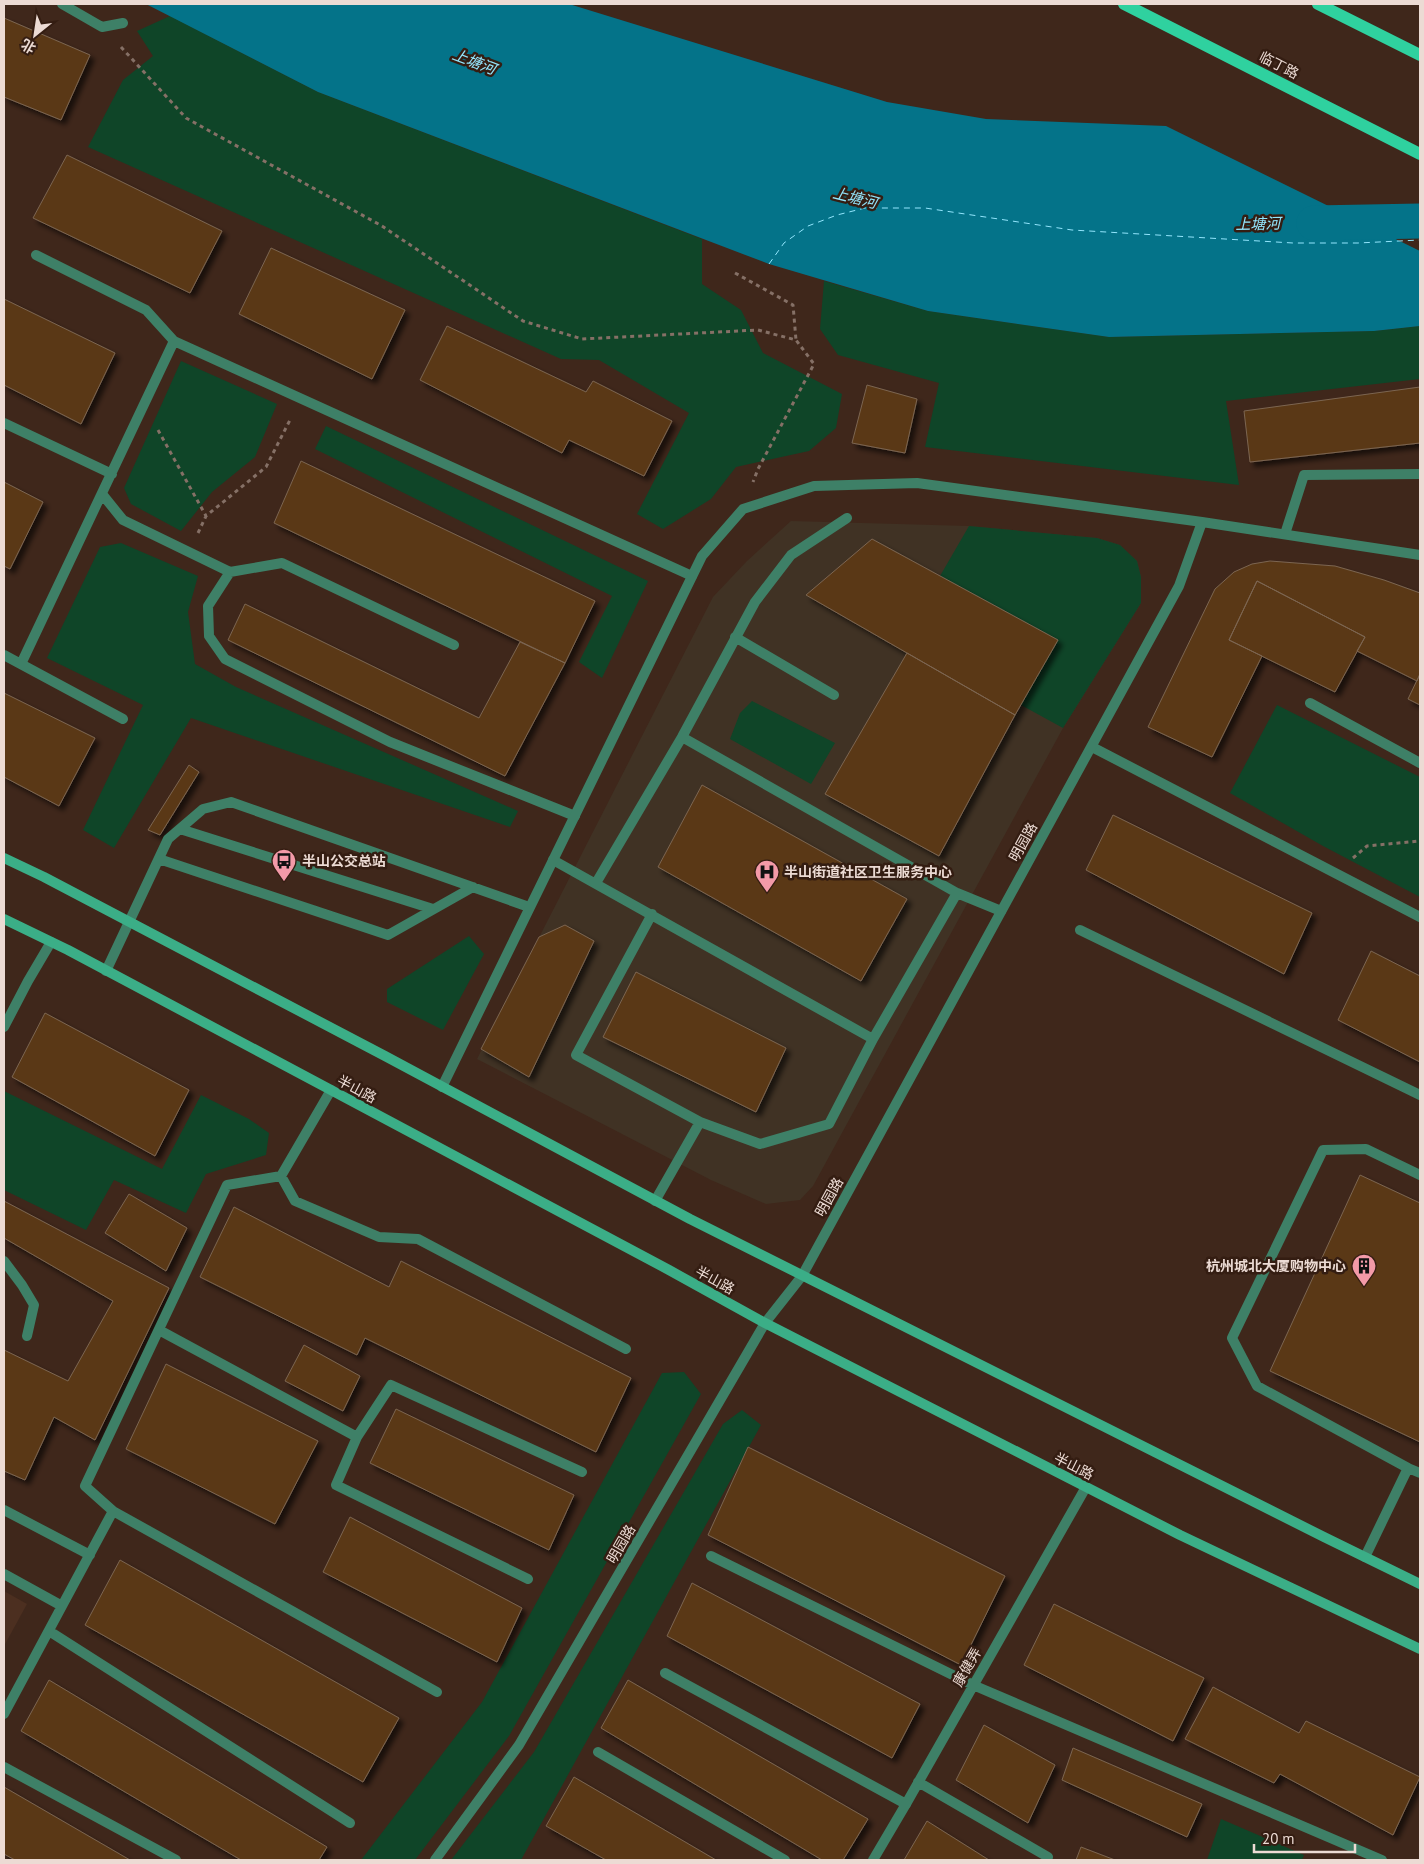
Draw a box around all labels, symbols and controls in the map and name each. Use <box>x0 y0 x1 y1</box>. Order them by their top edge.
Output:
north arrow <box>10 10 60 60</box>
text: 北 <box>18 35 39 58</box>
water label: 上塘河 <box>450 45 501 80</box>
street label: 临丁路 <box>1256 47 1302 83</box>
water label: 上塘河 <box>831 183 882 213</box>
water label: 上塘河 <box>1235 214 1284 233</box>
street label: 明园路 <box>1005 819 1041 865</box>
bus stop icon: 半山公交总站 <box>271 848 297 882</box>
place label: 半山公交总站 <box>302 852 386 870</box>
hospital icon: 半山街道社区卫生服务中心 <box>754 859 780 893</box>
place label: 半山街道社区卫生服务中心 <box>784 863 952 881</box>
street label: 半山路 <box>334 1071 380 1107</box>
street label: 明园路 <box>811 1174 847 1220</box>
building icon: 杭州城北大厦购物中心 <box>1351 1253 1377 1287</box>
place label: 杭州城北大厦购物中心 <box>1206 1257 1346 1275</box>
street label: 半山路 <box>692 1262 738 1298</box>
street label: 半山路 <box>1051 1448 1097 1484</box>
street label: 明园路 <box>603 1521 639 1567</box>
street label: 康健弄 <box>949 1644 985 1690</box>
scale bar <box>1254 1822 1355 1854</box>
text: 20 m <box>1262 1829 1295 1848</box>

